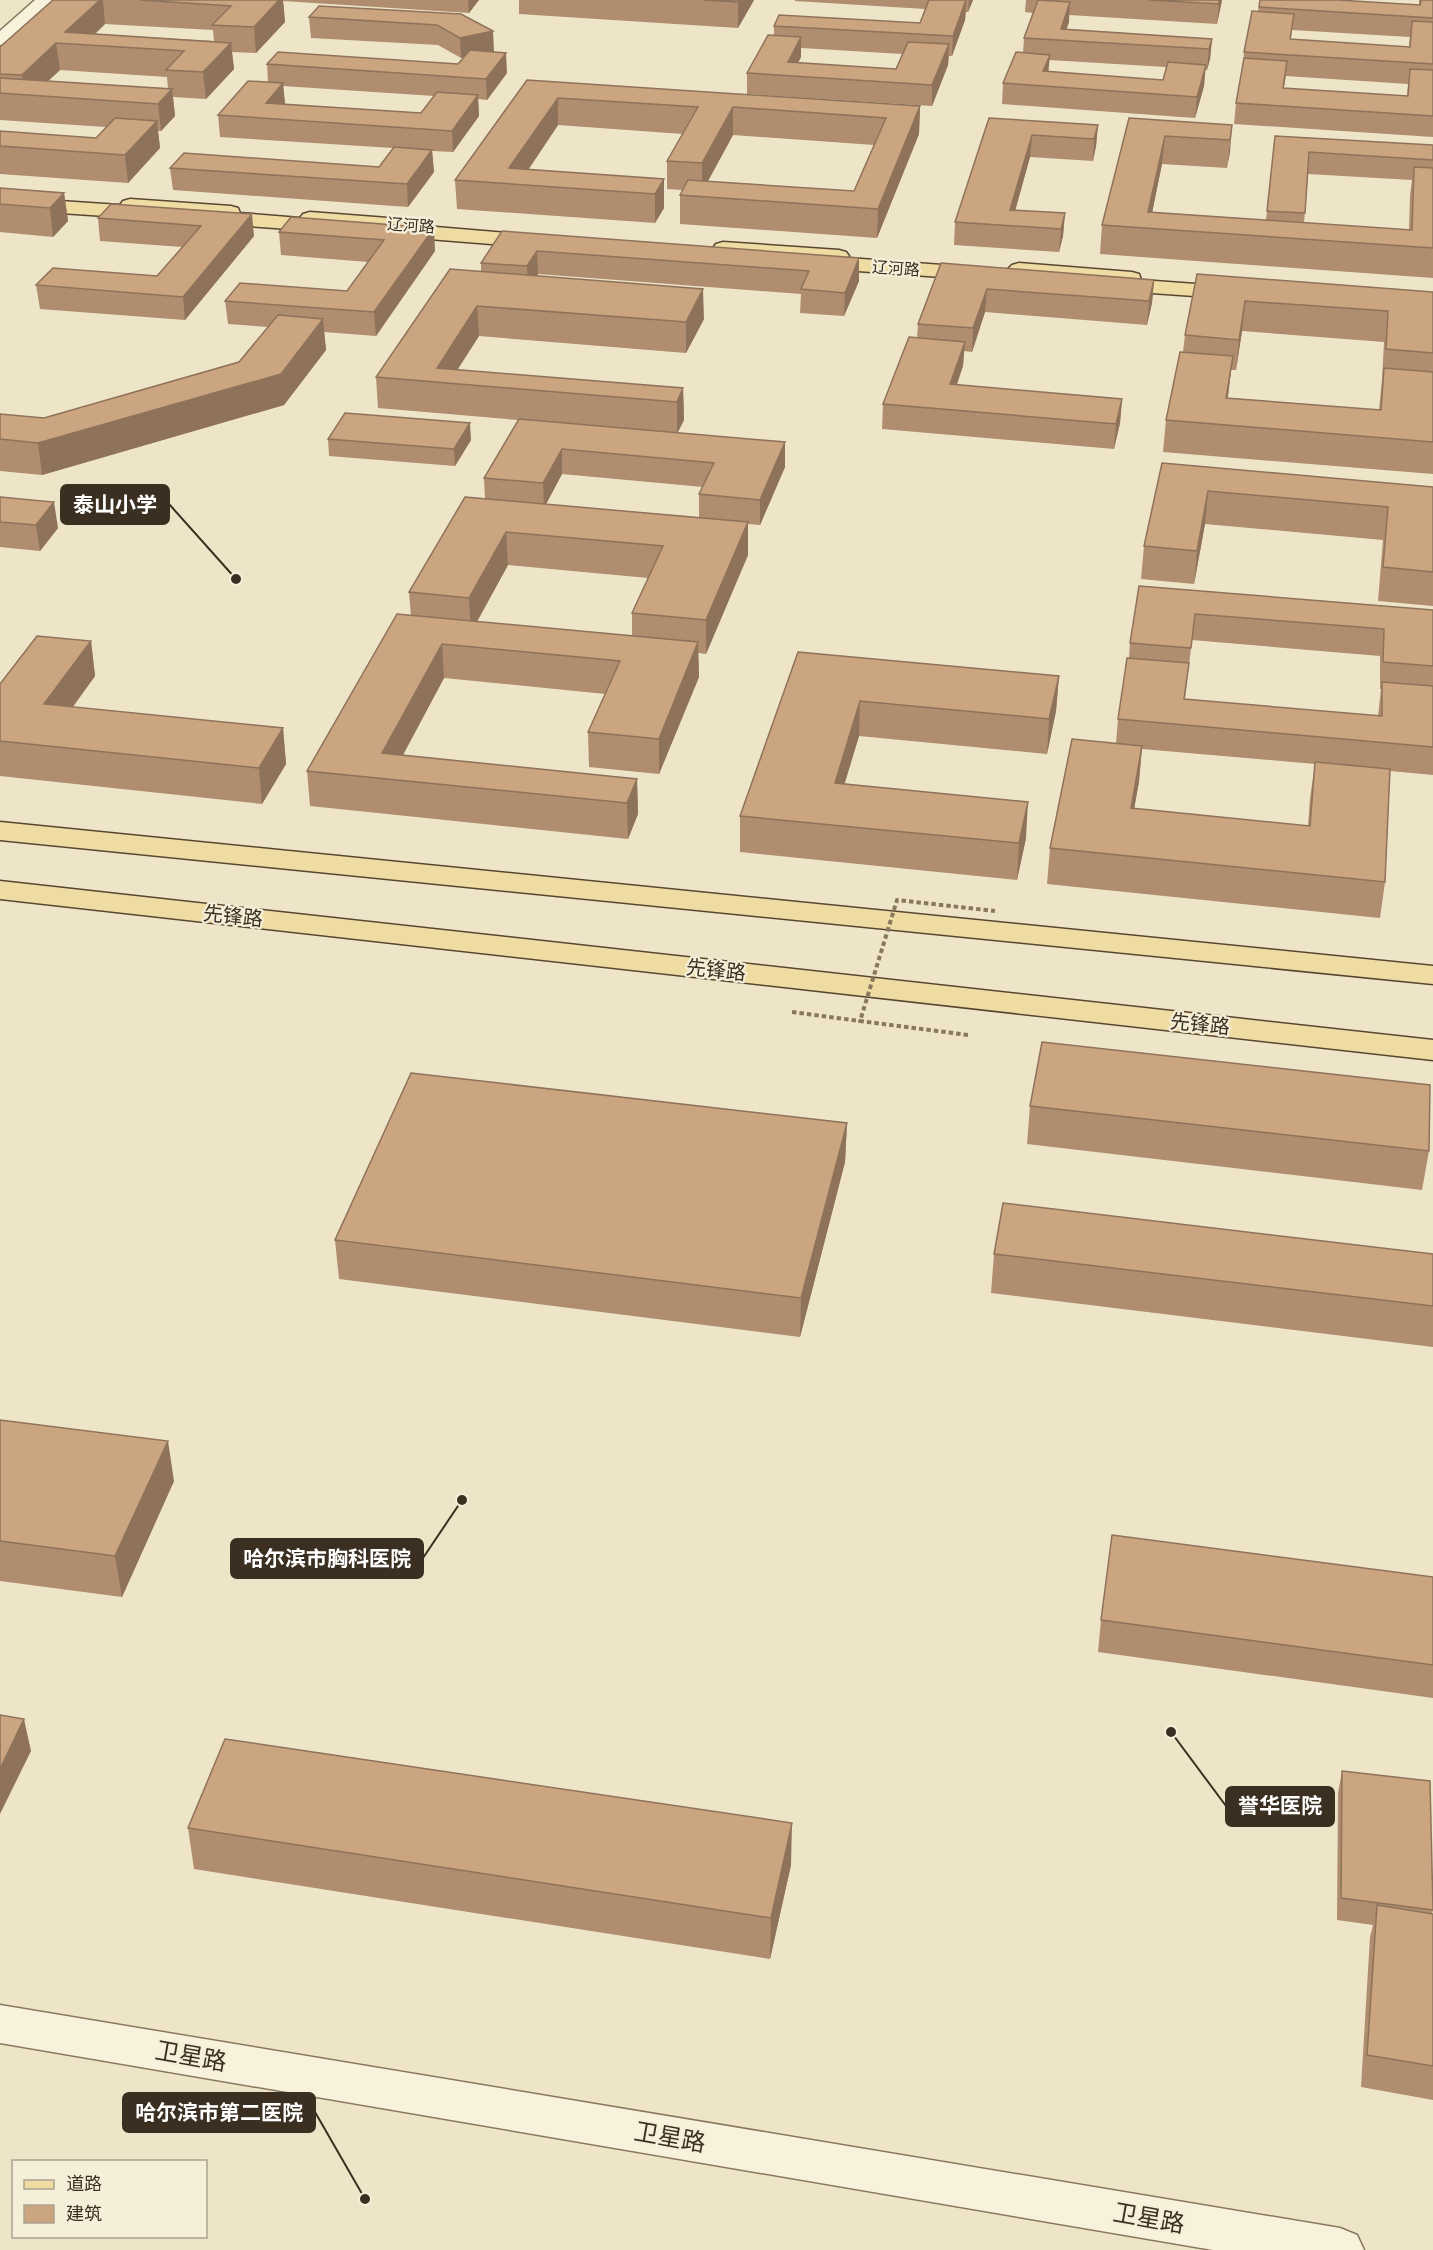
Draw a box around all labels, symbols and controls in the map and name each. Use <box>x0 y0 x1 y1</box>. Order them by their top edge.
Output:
street label: 辽河路 <box>386 212 436 238</box>
street label: 辽河路 <box>871 255 921 281</box>
callout: 泰山小学 <box>61 485 169 524</box>
text: 泰山小学 <box>73 490 157 519</box>
street label: 先锋路 <box>202 899 264 933</box>
street label: 先锋路 <box>685 953 747 987</box>
street label: 先锋路 <box>1169 1007 1231 1041</box>
callout: 哈尔滨市胸科医院 <box>231 1539 423 1578</box>
text: 哈尔滨市胸科医院 <box>243 1544 411 1573</box>
callout: 誉华医院 <box>1226 1787 1334 1826</box>
text: 誉华医院 <box>1238 1791 1322 1820</box>
street label: 卫星路 <box>153 2033 229 2079</box>
callout: 哈尔滨市第二医院 <box>123 2093 315 2132</box>
text: 哈尔滨市第二医院 <box>135 2098 303 2127</box>
street label: 卫星路 <box>632 2114 708 2160</box>
legend <box>12 2160 207 2238</box>
text: 道路 <box>66 2171 102 2196</box>
street label: 卫星路 <box>1111 2195 1187 2241</box>
text: 建筑 <box>66 2201 102 2226</box>

